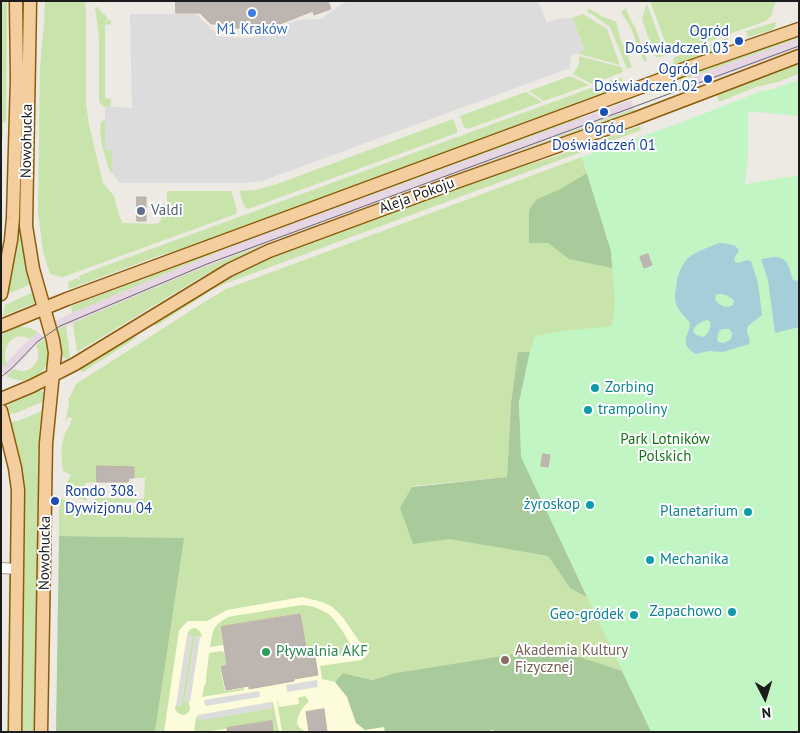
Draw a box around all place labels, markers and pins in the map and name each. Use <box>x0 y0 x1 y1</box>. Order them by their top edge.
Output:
marker: M1 Kraków <box>246 7 258 19</box>
place label: M1 Kraków <box>216 21 288 39</box>
place label: Ogród Doświadczeń 03 <box>625 23 729 58</box>
marker: Ogród Doświadczeń 03 <box>733 35 745 47</box>
place label: Ogród Doświadczeń 02 <box>594 61 698 96</box>
marker: Ogród Doświadczeń 02 <box>702 73 714 85</box>
marker: Ogród Doświadczeń 01 <box>598 106 610 118</box>
place label: Ogród Doświadczeń 01 <box>552 120 656 155</box>
place label: Valdi <box>151 202 183 220</box>
marker: Valdi <box>135 205 147 217</box>
place label: Zorbing <box>605 379 654 397</box>
marker: Zorbing <box>589 382 601 394</box>
place label: trampoliny <box>598 401 668 419</box>
marker: trampoliny <box>582 404 594 416</box>
place label: Rondo 308. Dywizjonu 04 <box>65 483 152 518</box>
marker: Rondo 308. Dywizjonu 04 <box>49 495 61 507</box>
place label: żyroskop <box>524 496 580 514</box>
marker: żyroskop <box>584 499 596 511</box>
place label: Planetarium <box>660 503 738 521</box>
marker: Planetarium <box>742 506 754 518</box>
place label: Mechanika <box>660 551 729 569</box>
marker: Mechanika <box>644 554 656 566</box>
place label: Zapachowo <box>649 603 722 621</box>
place label: Geo-gródek <box>550 606 624 624</box>
marker: Zapachowo <box>726 606 738 618</box>
marker: Geo-gródek <box>628 609 640 621</box>
place label: Akademia Kultury Fizycznej <box>515 642 628 677</box>
place label: Pływalnia AKF <box>276 643 368 661</box>
marker: Pływalnia AKF <box>260 646 272 658</box>
marker: Akademia Kultury Fizycznej <box>499 654 511 666</box>

